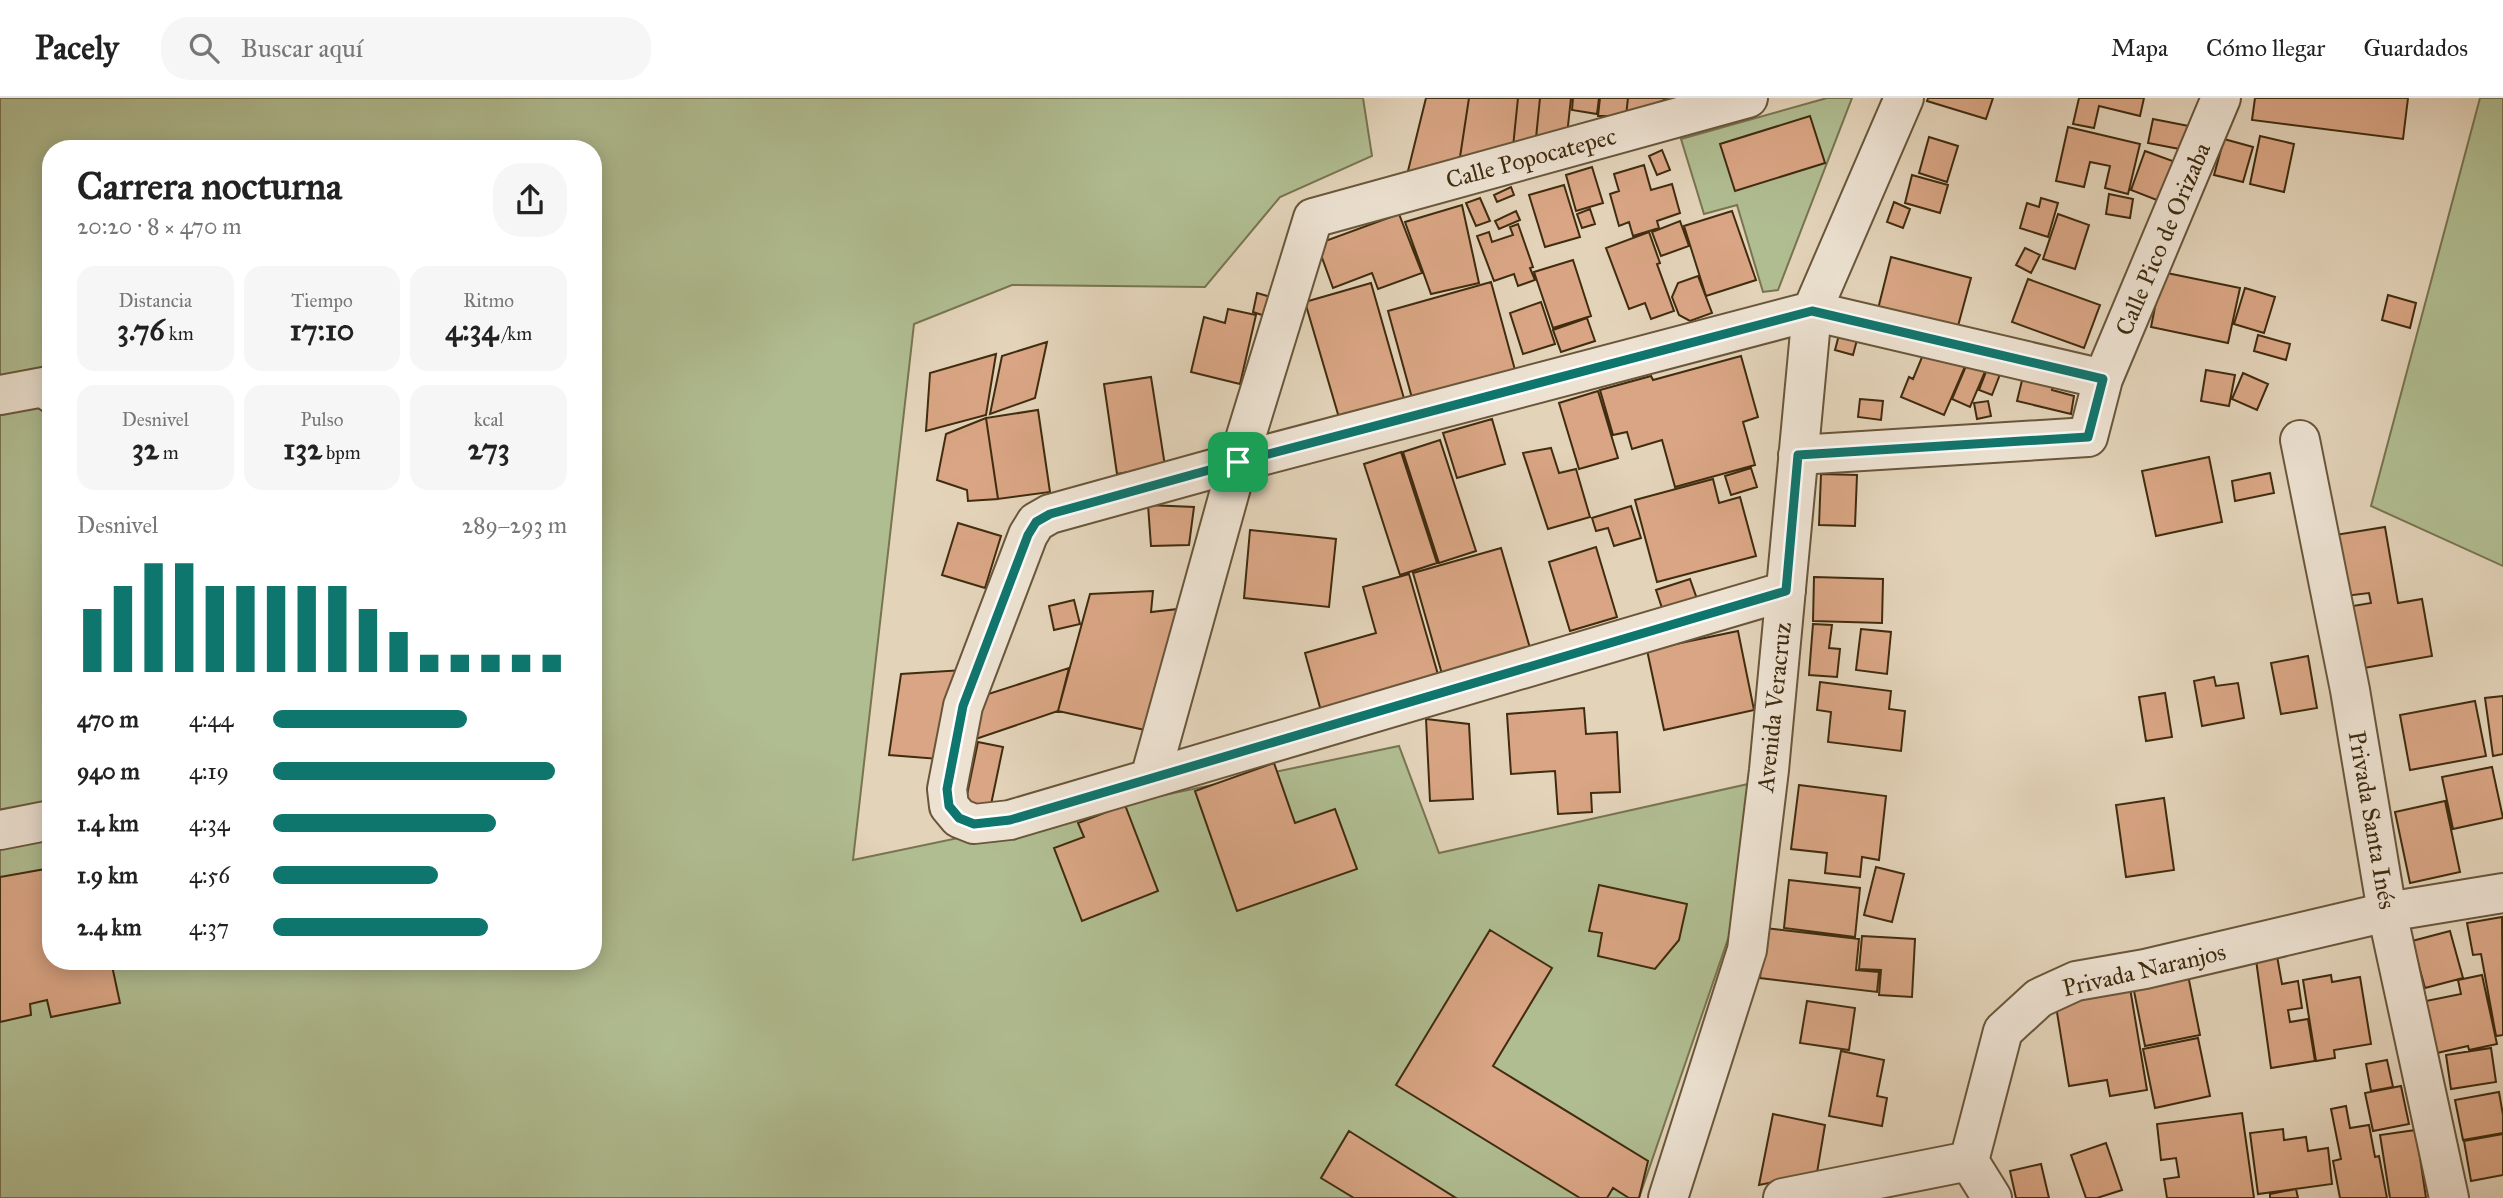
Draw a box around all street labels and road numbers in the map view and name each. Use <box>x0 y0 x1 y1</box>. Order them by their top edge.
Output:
street label: Calle Popocatepec <box>1443 121 1619 195</box>
street label: Calle Pico de Orizaba <box>2109 137 2217 340</box>
street label: Avenida Veracruz <box>1750 621 1798 794</box>
street label: Privada Santa Inés <box>2342 729 2402 911</box>
street label: Privada Naranjos <box>2059 937 2229 1003</box>

